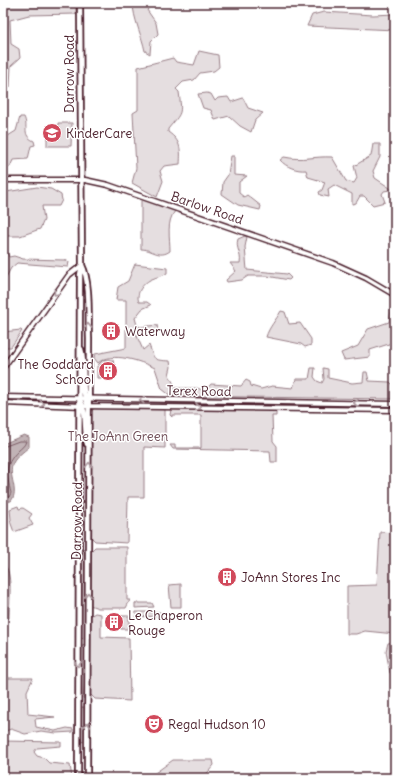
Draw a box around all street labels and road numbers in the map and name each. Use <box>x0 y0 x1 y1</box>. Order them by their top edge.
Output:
street label: Darrow Road <box>61 35 78 113</box>
street label: Barlow Road <box>169 188 246 228</box>
street label: Terex Road <box>166 382 232 400</box>
street label: Darrow Road <box>68 481 86 560</box>

